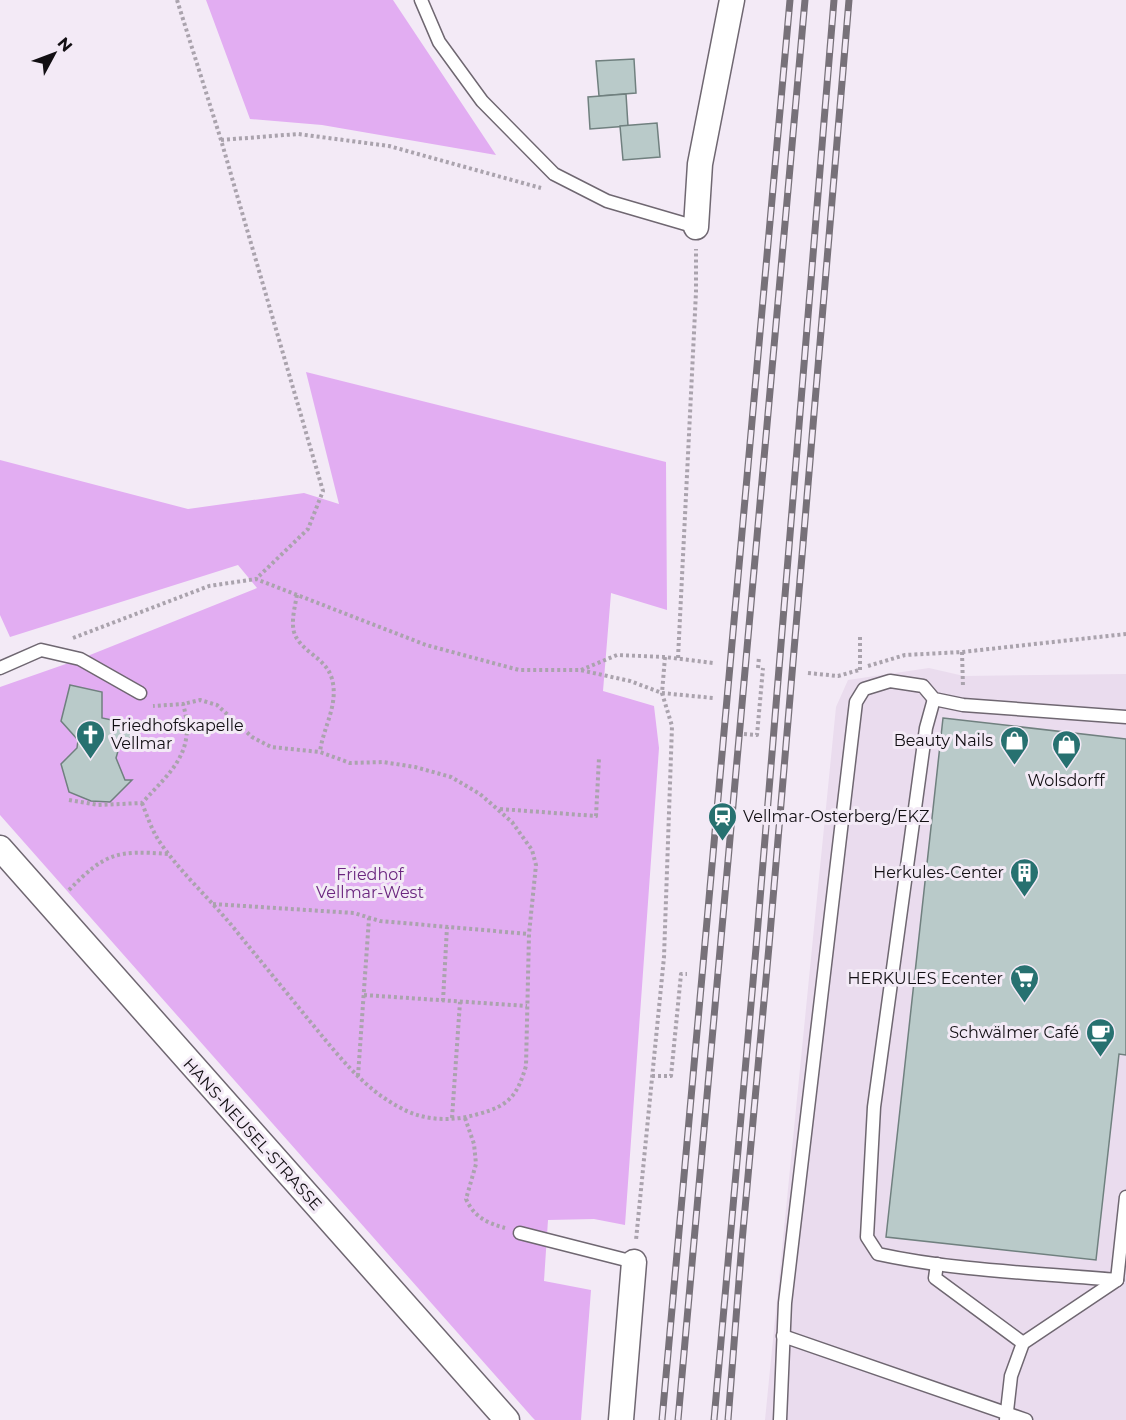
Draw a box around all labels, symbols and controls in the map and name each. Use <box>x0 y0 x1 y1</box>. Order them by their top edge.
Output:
north arrow <box>24 24 84 84</box>
text: N <box>54 33 76 56</box>
place label: Friedhofskapelle Vellmar <box>111 716 244 753</box>
church icon: Friedhofskapelle Vellmar <box>74 718 106 760</box>
shop icon: Beauty Nails <box>998 724 1030 766</box>
shop icon: Wolsdorff <box>1050 728 1082 770</box>
place label: Beauty Nails <box>894 731 993 750</box>
place label: Wolsdorff <box>1027 771 1105 790</box>
station icon: Vellmar-Osterberg/EKZ <box>706 800 738 842</box>
place label: Vellmar-Osterberg/EKZ <box>743 807 929 826</box>
building icon: Herkules-Center <box>1009 856 1041 898</box>
place label: Herkules-Center <box>873 863 1004 882</box>
park label: Friedhof Vellmar-West <box>316 865 424 902</box>
supermarket icon: HERKULES Ecenter <box>1008 962 1040 1004</box>
place label: HERKULES Ecenter <box>847 969 1003 988</box>
cafe icon: Schwälmer Café <box>1084 1016 1116 1058</box>
place label: Schwälmer Café <box>949 1023 1079 1042</box>
street label: HANS-NEUSEL-STRASSE <box>179 1054 326 1214</box>

